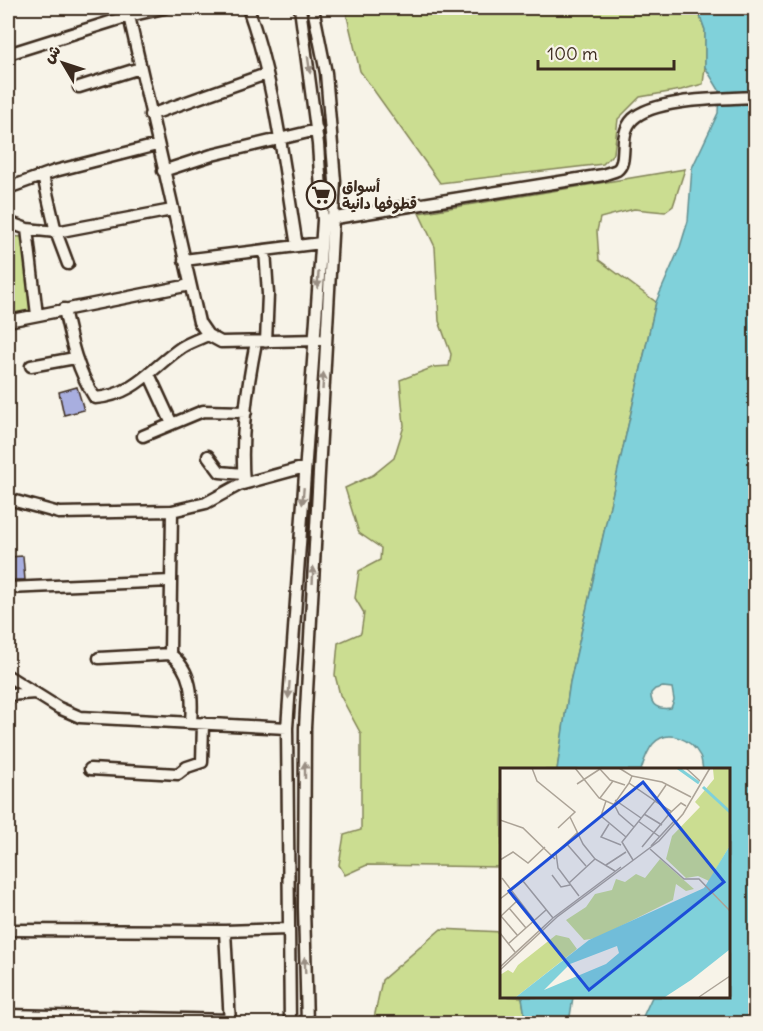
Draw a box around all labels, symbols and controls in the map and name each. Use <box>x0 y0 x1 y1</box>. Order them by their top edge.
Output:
north arrow <box>33 33 93 93</box>
scale bar <box>538 33 674 71</box>
text: ش <box>38 40 65 67</box>
text: 100 m <box>547 42 598 65</box>
one-way arrow <box>305 56 314 75</box>
place label: أسواق قطوفها دانية <box>342 177 417 214</box>
supermarket icon: أسواق قطوفها دانية <box>305 179 337 211</box>
one-way arrow <box>313 271 323 290</box>
one-way arrow <box>319 371 328 390</box>
one-way arrow <box>298 486 308 505</box>
one-way arrow <box>308 566 317 585</box>
one-way arrow <box>284 681 294 700</box>
one-way arrow <box>300 761 310 780</box>
inset map <box>500 768 730 998</box>
one-way arrow <box>300 956 310 975</box>

